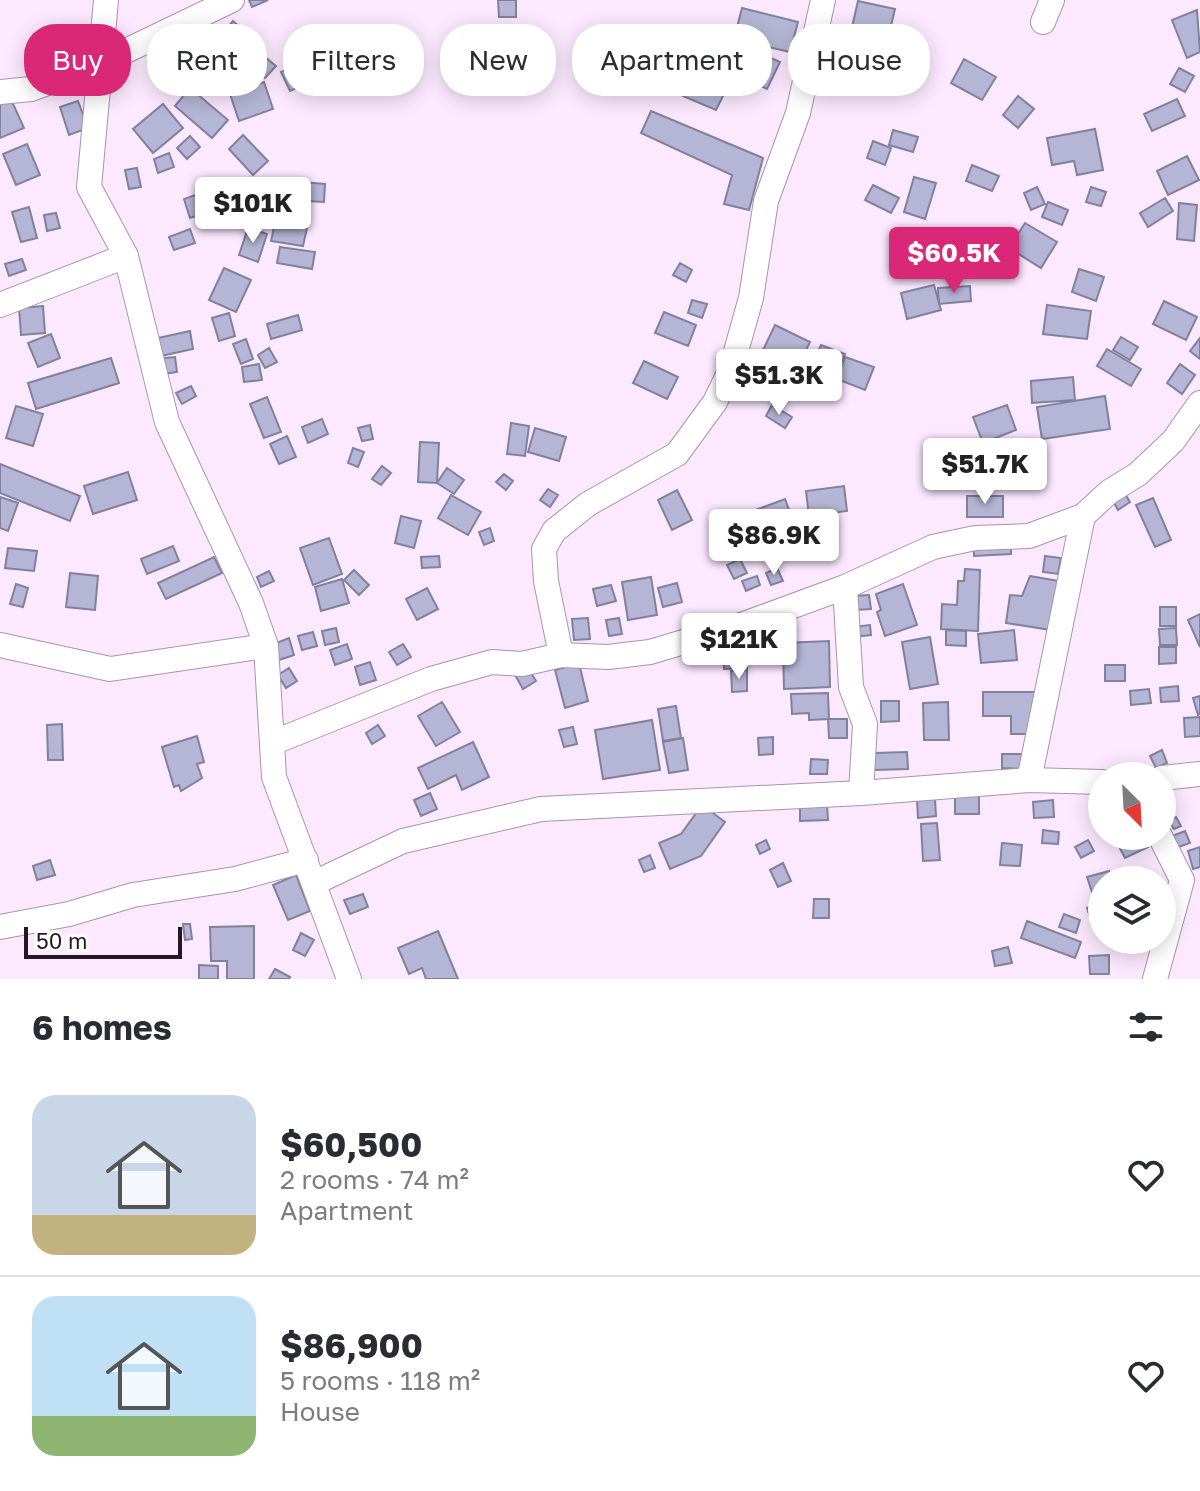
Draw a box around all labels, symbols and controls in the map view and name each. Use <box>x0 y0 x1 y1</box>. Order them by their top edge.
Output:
chip: Buy <box>24 24 131 96</box>
chip: Rent <box>147 24 267 96</box>
chip: Filters <box>283 24 424 96</box>
chip: New <box>440 24 556 96</box>
chip: Apartment <box>572 24 772 96</box>
chip: House <box>788 24 930 96</box>
pin: $101K <box>197 177 309 245</box>
text: $101K <box>213 187 293 218</box>
pin: $60.5K <box>889 227 1019 295</box>
text: $60.5K <box>907 237 1001 268</box>
pin: $51.3K <box>714 349 844 417</box>
text: $51.3K <box>734 359 824 390</box>
pin: $51.7K <box>920 438 1050 506</box>
text: $51.7K <box>941 448 1029 479</box>
pin: $86.9K <box>709 509 839 577</box>
text: $86.9K <box>727 519 821 550</box>
pin: $121K <box>683 613 795 681</box>
text: $121K <box>700 623 778 654</box>
north arrow <box>1088 762 1176 850</box>
map controls <box>1088 762 1176 954</box>
button: layers <box>1088 866 1176 954</box>
scale bar <box>24 923 182 959</box>
text: 50 m <box>36 927 87 954</box>
icon: filters <box>1124 1005 1168 1049</box>
text: 6 homes <box>32 1007 172 1047</box>
text: $60,500 <box>280 1124 422 1164</box>
icon: home <box>96 1127 192 1223</box>
icon: heart <box>1124 1153 1168 1197</box>
text: 2 rooms · 74 m² <box>280 1164 469 1195</box>
text: Apartment <box>280 1195 413 1226</box>
text: $86,900 <box>280 1325 423 1365</box>
icon: home <box>96 1328 192 1424</box>
icon: heart <box>1124 1354 1168 1398</box>
text: 5 rooms · 118 m² <box>280 1365 480 1396</box>
text: House <box>280 1396 360 1427</box>

